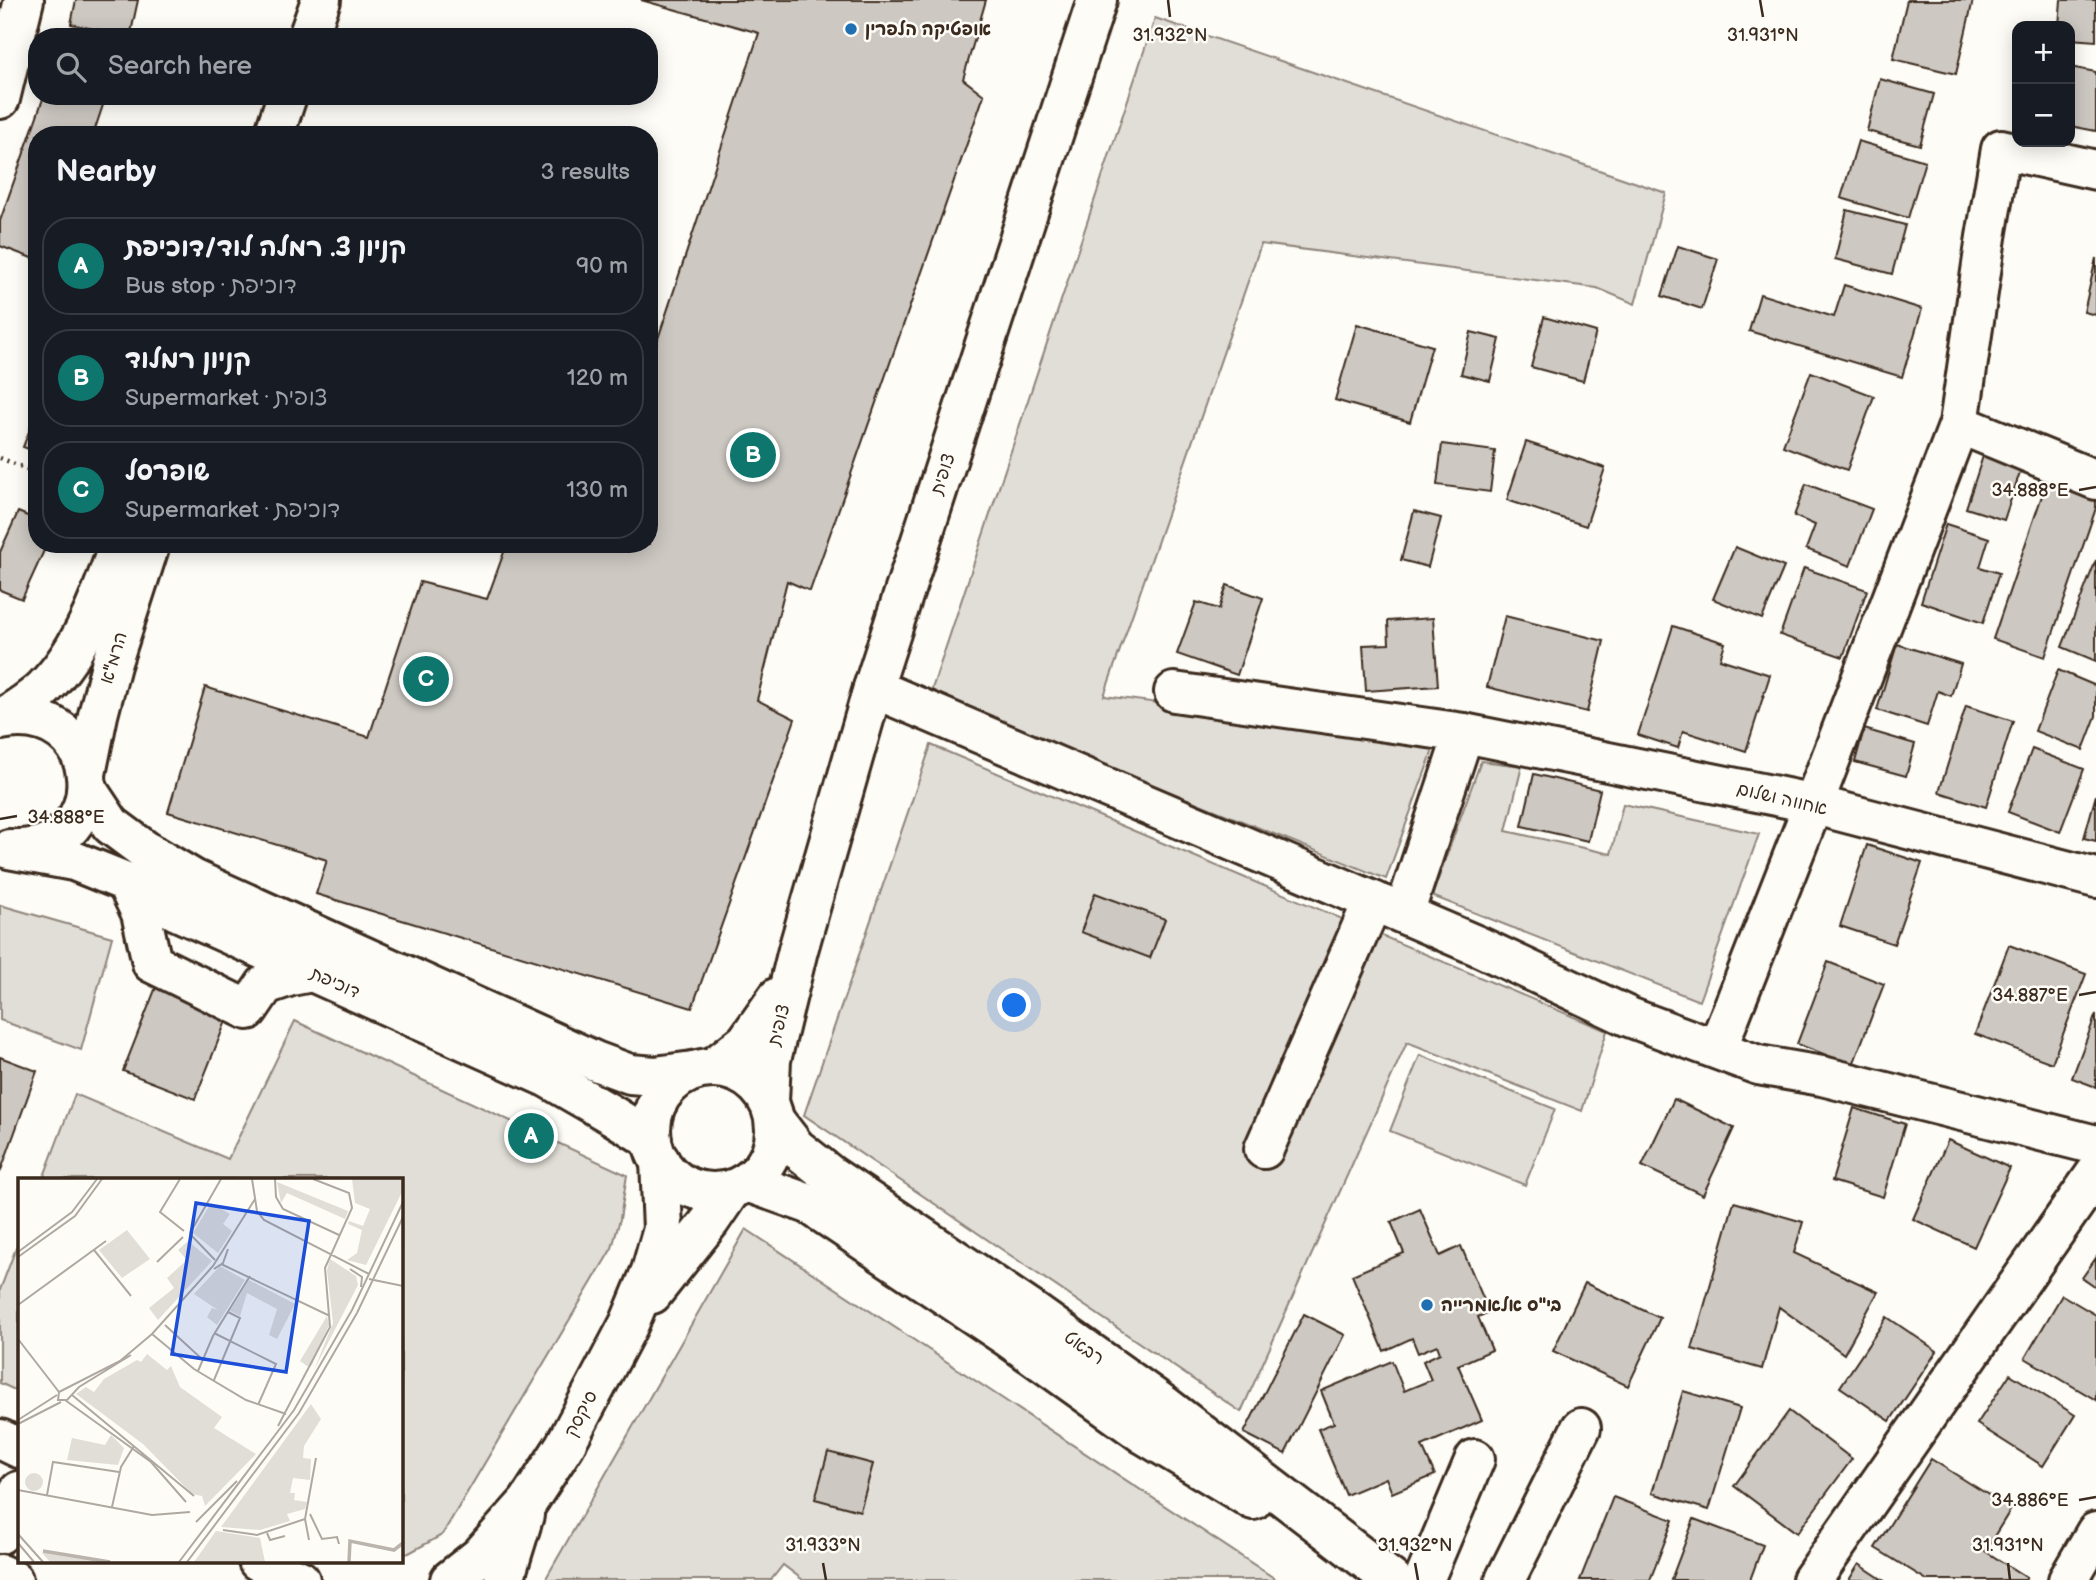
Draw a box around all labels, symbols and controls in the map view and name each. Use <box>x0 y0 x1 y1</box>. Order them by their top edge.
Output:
place label: אופטיקה הלפרין <box>865 19 991 40</box>
marker: אופטיקה הלפרין <box>843 21 859 37</box>
map controls <box>2012 21 2075 147</box>
button: + <box>2012 21 2075 84</box>
text: 31.932°N <box>1133 25 1207 46</box>
text: 31.931°N <box>1727 25 1799 46</box>
search box <box>28 28 658 105</box>
icon: search <box>52 48 90 86</box>
text: Search here <box>108 51 252 82</box>
button: − <box>2012 84 2075 147</box>
text: Nearby <box>56 154 156 190</box>
text: 3 results <box>541 158 630 186</box>
text: קניון צ. רמלה לוד/דוכיפת <box>125 233 406 264</box>
text: A <box>74 252 88 280</box>
text: 90 m <box>576 252 628 280</box>
text: Bus stop · דוכיפת <box>125 272 297 300</box>
text: קניון רמלוד <box>125 345 251 376</box>
text: B <box>73 364 89 392</box>
text: 120 m <box>567 364 628 392</box>
text: Supermarket · צופית <box>125 384 328 412</box>
pin: B <box>730 429 776 481</box>
street label: צופית <box>926 451 959 498</box>
text: שופרסל <box>125 457 210 488</box>
text: C <box>73 476 89 504</box>
text: 130 m <box>566 476 628 504</box>
text: 34.888°E <box>1991 480 2069 501</box>
text: Supermarket · דוכיפת <box>125 496 340 524</box>
street label: הרמ"א <box>96 629 132 687</box>
pin: C <box>403 653 449 705</box>
street label: אחווה ושלום <box>1735 778 1830 820</box>
text: 34.888°E <box>27 807 105 828</box>
street label: דוכיפת <box>306 962 363 1003</box>
text: 34.887°E <box>1992 985 2068 1006</box>
your location <box>997 988 1031 1022</box>
street label: צופית <box>763 1002 794 1049</box>
pin: A <box>508 1110 554 1162</box>
inset map <box>18 1178 402 1562</box>
place label: בי"ס אלאמרייה <box>1441 1295 1562 1316</box>
marker: בי"ס אלאמרייה <box>1419 1297 1435 1313</box>
street label: רבאט <box>1060 1327 1108 1369</box>
street label: סיקסק <box>560 1387 602 1441</box>
text: 34.886°E <box>1991 1490 2069 1511</box>
text: 31.933°N <box>785 1535 861 1556</box>
text: 31.932°N <box>1378 1535 1452 1556</box>
text: 31.931°N <box>1972 1535 2044 1556</box>

